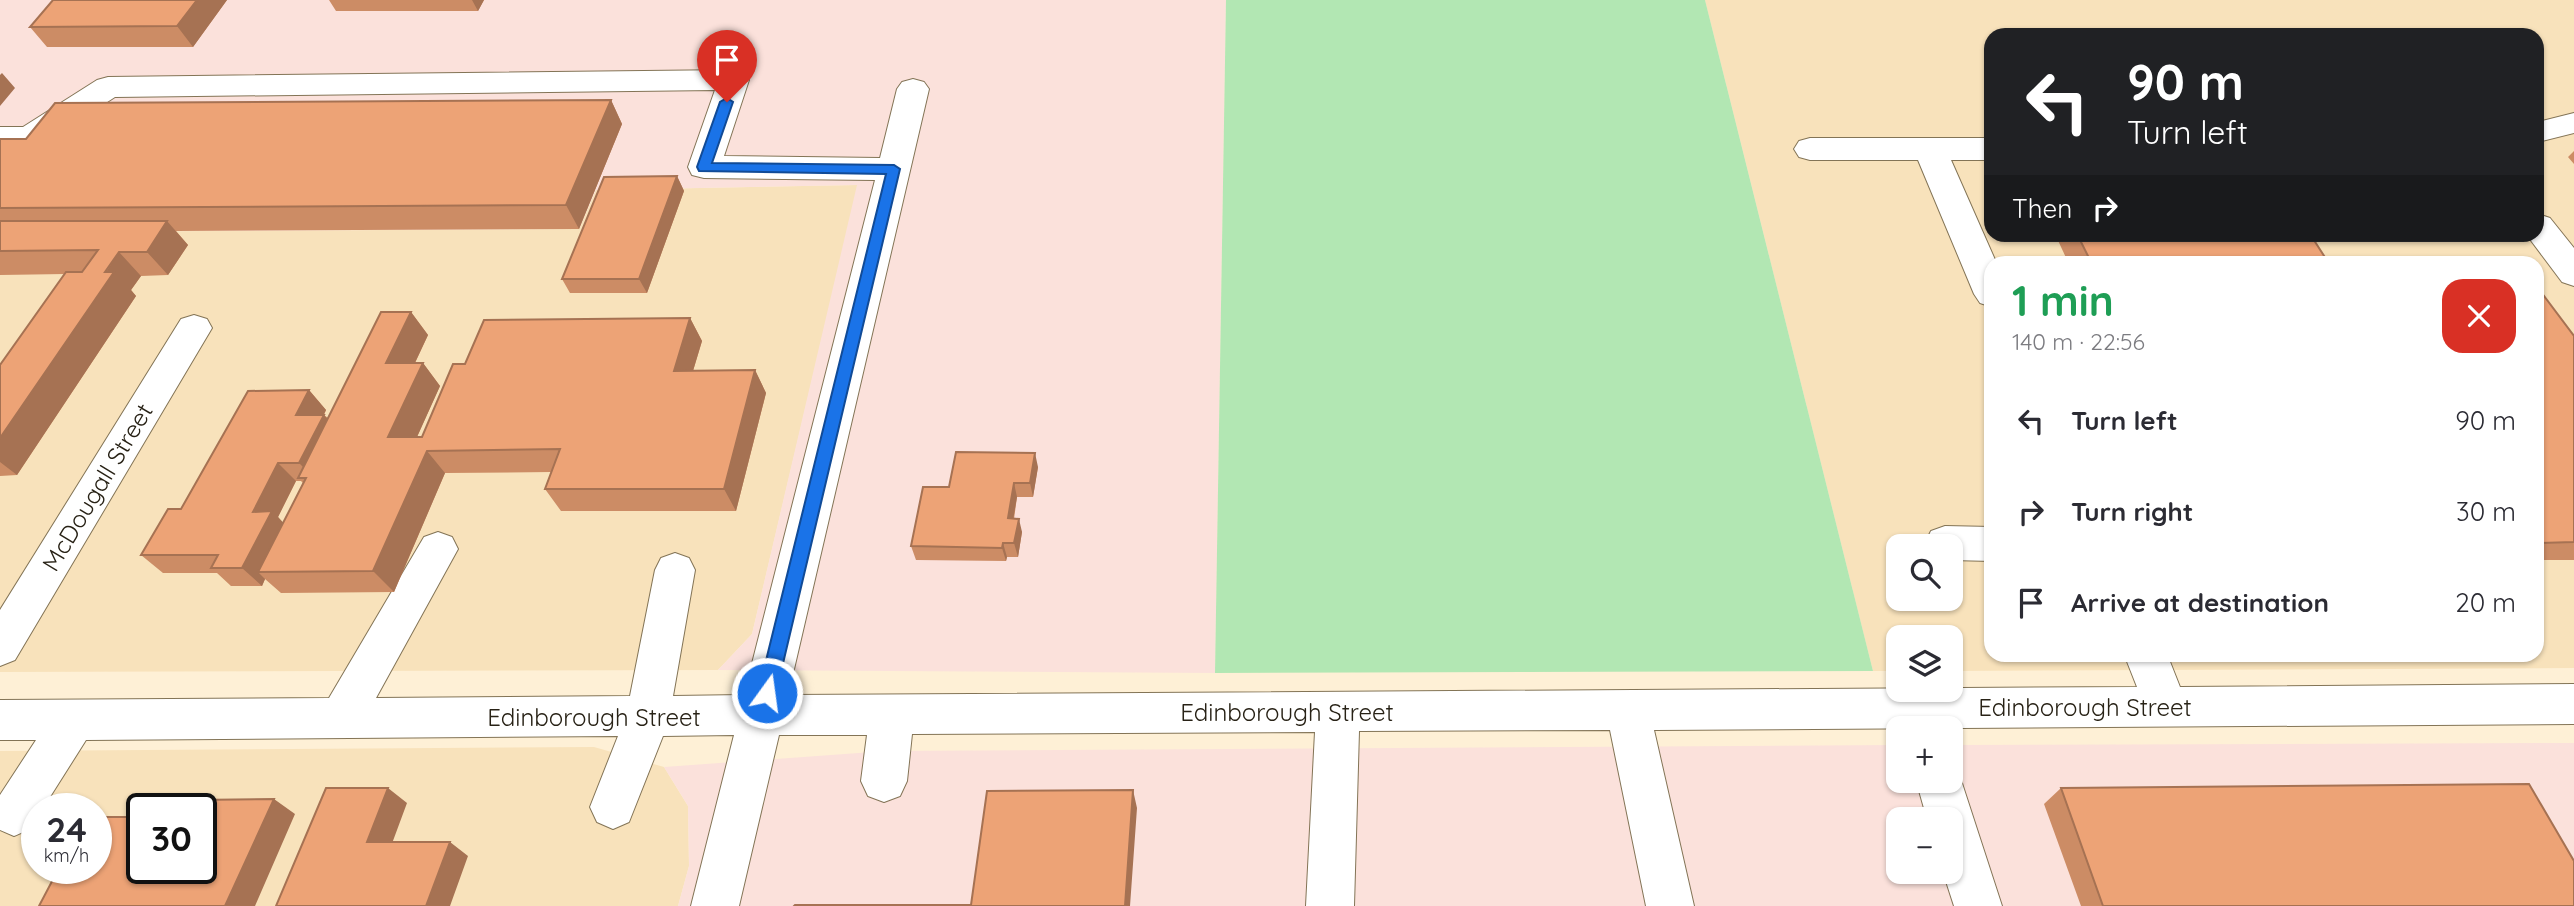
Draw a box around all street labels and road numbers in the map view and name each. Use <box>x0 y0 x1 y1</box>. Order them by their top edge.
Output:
street label: McDougall Street <box>35 398 159 576</box>
street label: Edinborough Street <box>1978 692 2192 722</box>
street label: Edinborough Street <box>1180 697 1394 727</box>
street label: Edinborough Street <box>487 702 701 732</box>

